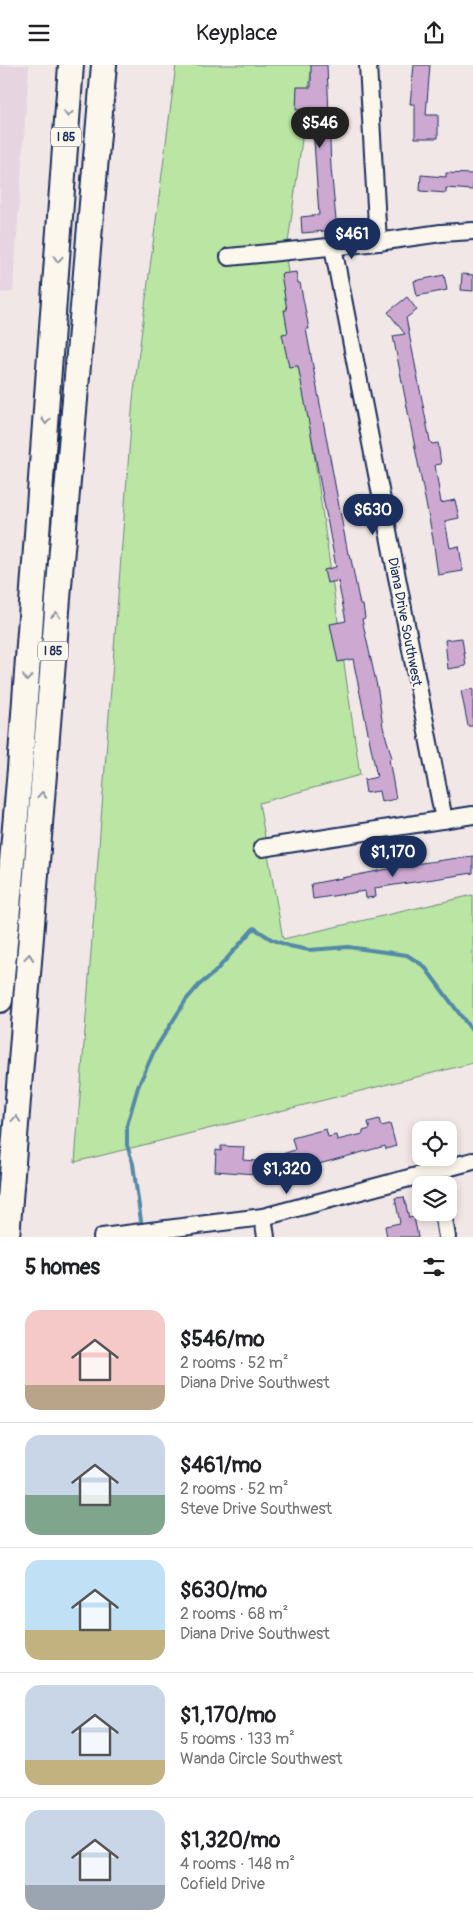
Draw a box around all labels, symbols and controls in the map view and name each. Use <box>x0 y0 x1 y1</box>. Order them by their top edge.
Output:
icon: menu <box>25 19 53 47</box>
text: Keyplace <box>196 19 277 47</box>
icon: share <box>420 19 448 47</box>
pin: $546 <box>290 107 350 149</box>
one-way arrow <box>63 110 74 118</box>
text: $546 <box>302 113 338 133</box>
road number: I 85 <box>51 127 81 147</box>
pin: $461 <box>322 217 382 260</box>
text: $461 <box>335 224 369 244</box>
one-way arrow <box>53 255 64 263</box>
one-way arrow <box>41 417 52 425</box>
pin: $630 <box>343 493 403 536</box>
text: $630 <box>354 500 392 520</box>
street label: Diana Drive Southwest <box>384 556 426 688</box>
one-way arrow <box>51 611 62 619</box>
road number: I 85 <box>38 641 68 661</box>
one-way arrow <box>22 675 33 683</box>
one-way arrow <box>36 790 47 798</box>
pin: $1,170 <box>352 835 434 878</box>
text: $1,170 <box>371 842 415 862</box>
one-way arrow <box>23 952 34 960</box>
one-way arrow <box>11 1114 22 1122</box>
map controls <box>412 1121 457 1221</box>
button: locate <box>412 1121 457 1166</box>
pin: $1,320 <box>246 1153 328 1195</box>
text: $1,320 <box>263 1159 311 1179</box>
button: layers <box>412 1176 457 1221</box>
icon: filters <box>420 1253 448 1281</box>
text: 5 homes <box>25 1254 100 1281</box>
text: $546/mo <box>180 1326 265 1353</box>
icon: home <box>65 1330 125 1390</box>
text: 2 rooms · 52 m² <box>180 1353 289 1373</box>
text: Diana Drive Southwest <box>180 1373 330 1393</box>
text: $461/mo <box>180 1452 261 1479</box>
icon: home <box>65 1455 125 1515</box>
text: 2 rooms · 52 m² <box>180 1479 289 1499</box>
text: Steve Drive Southwest <box>180 1499 332 1519</box>
text: $630/mo <box>180 1577 267 1604</box>
icon: home <box>65 1580 125 1640</box>
text: 2 rooms · 68 m² <box>180 1604 288 1624</box>
text: Diana Drive Southwest <box>180 1624 330 1644</box>
text: $1,170/mo <box>180 1702 276 1729</box>
icon: home <box>65 1705 125 1765</box>
text: 5 rooms · 133 m² <box>180 1729 295 1749</box>
text: Wanda Circle Southwest <box>180 1749 342 1769</box>
text: $1,320/mo <box>180 1827 280 1854</box>
icon: home <box>65 1830 125 1890</box>
text: 4 rooms · 148 m² <box>180 1854 295 1874</box>
text: Cofield Drive <box>180 1874 265 1894</box>

